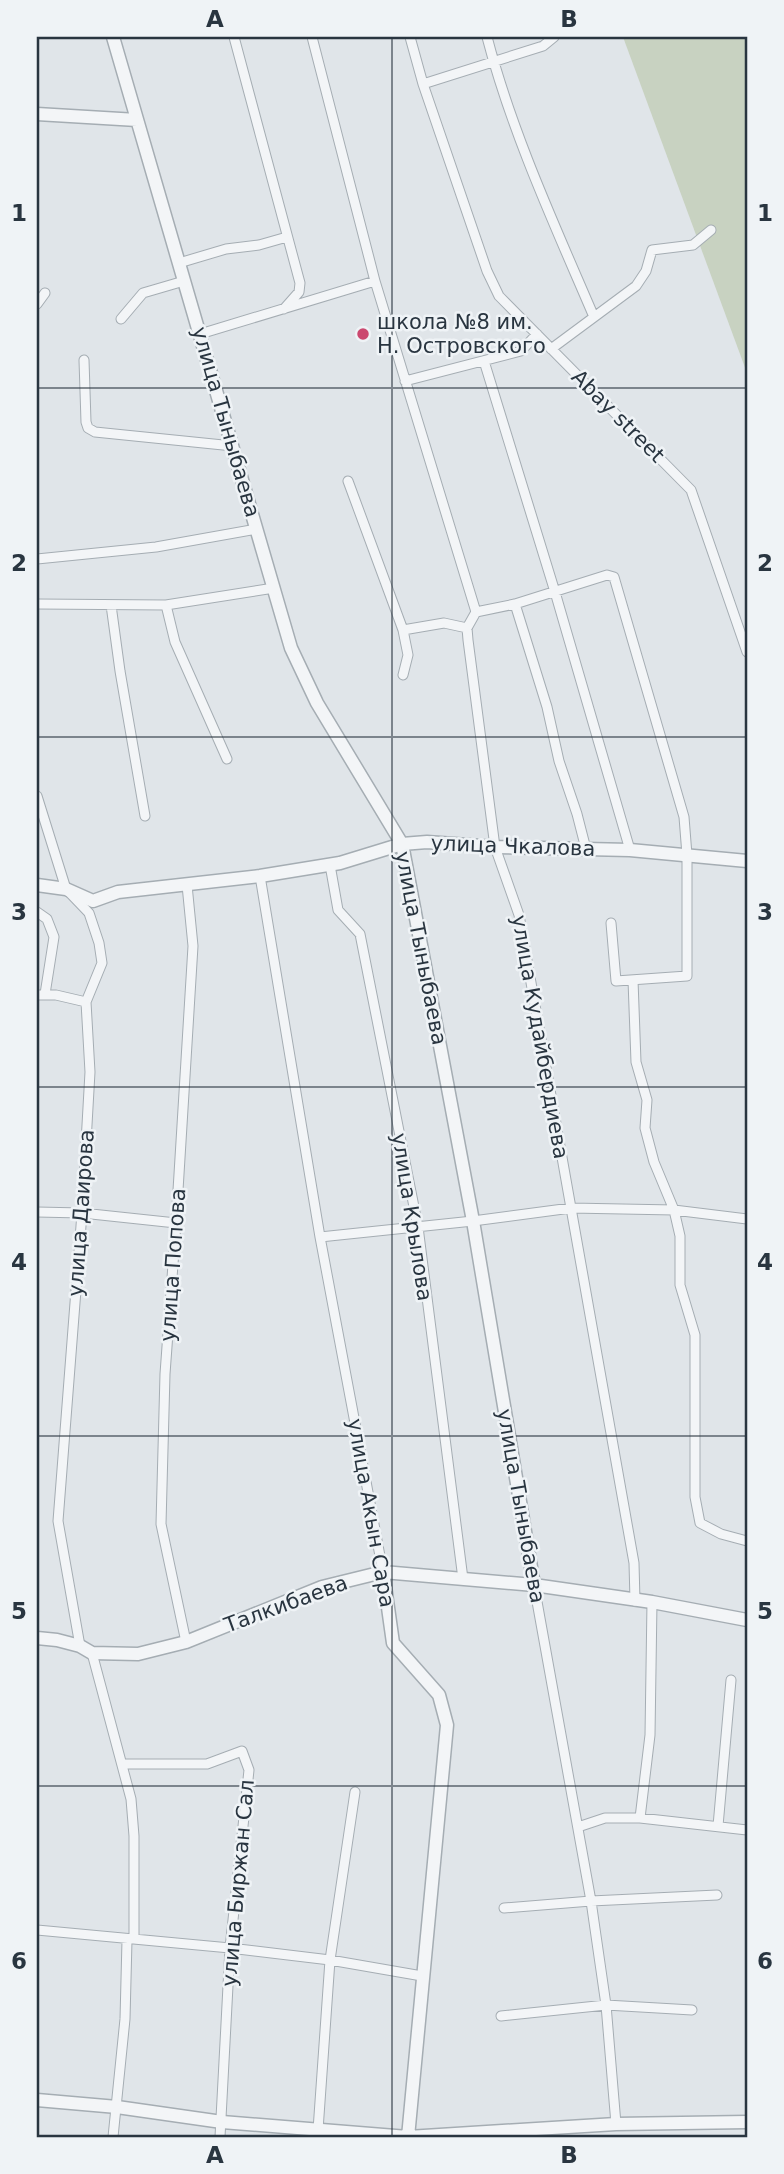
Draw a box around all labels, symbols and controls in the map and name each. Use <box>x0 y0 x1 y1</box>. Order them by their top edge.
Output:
text: A <box>206 6 224 32</box>
text: B <box>560 6 578 32</box>
text: 1 <box>11 200 27 226</box>
text: 1 <box>757 200 773 226</box>
place label: школа №8 им. Н. Островского <box>377 310 546 358</box>
street label: улица Тыныбаева <box>187 324 265 520</box>
marker: школа №8 им. Н. Островского <box>355 326 371 342</box>
street label: Abay street <box>567 365 669 467</box>
text: 2 <box>11 550 27 576</box>
text: 2 <box>757 550 773 576</box>
street label: улица Чкалова <box>430 831 596 861</box>
street label: улица Тыныбаева <box>390 849 452 1047</box>
text: 3 <box>11 899 27 925</box>
text: 3 <box>757 899 773 925</box>
street label: улица Кудайбердиева <box>507 913 573 1161</box>
street label: улица Даирова <box>63 1129 99 1297</box>
street label: улица Крылова <box>387 1131 437 1303</box>
street label: улица Попова <box>156 1187 190 1343</box>
text: 4 <box>11 1249 27 1275</box>
text: 4 <box>757 1249 773 1275</box>
street label: улица Тыныбаева <box>492 1407 550 1605</box>
street label: улица Акын Сара <box>343 1417 399 1609</box>
street label: Талкибаева <box>220 1571 351 1638</box>
text: 5 <box>11 1598 27 1624</box>
text: 5 <box>757 1598 773 1624</box>
street label: улица Биржан Сал <box>217 1778 259 1988</box>
text: 6 <box>11 1948 27 1974</box>
text: 6 <box>757 1948 773 1974</box>
text: A <box>206 2142 224 2168</box>
text: B <box>560 2142 578 2168</box>

